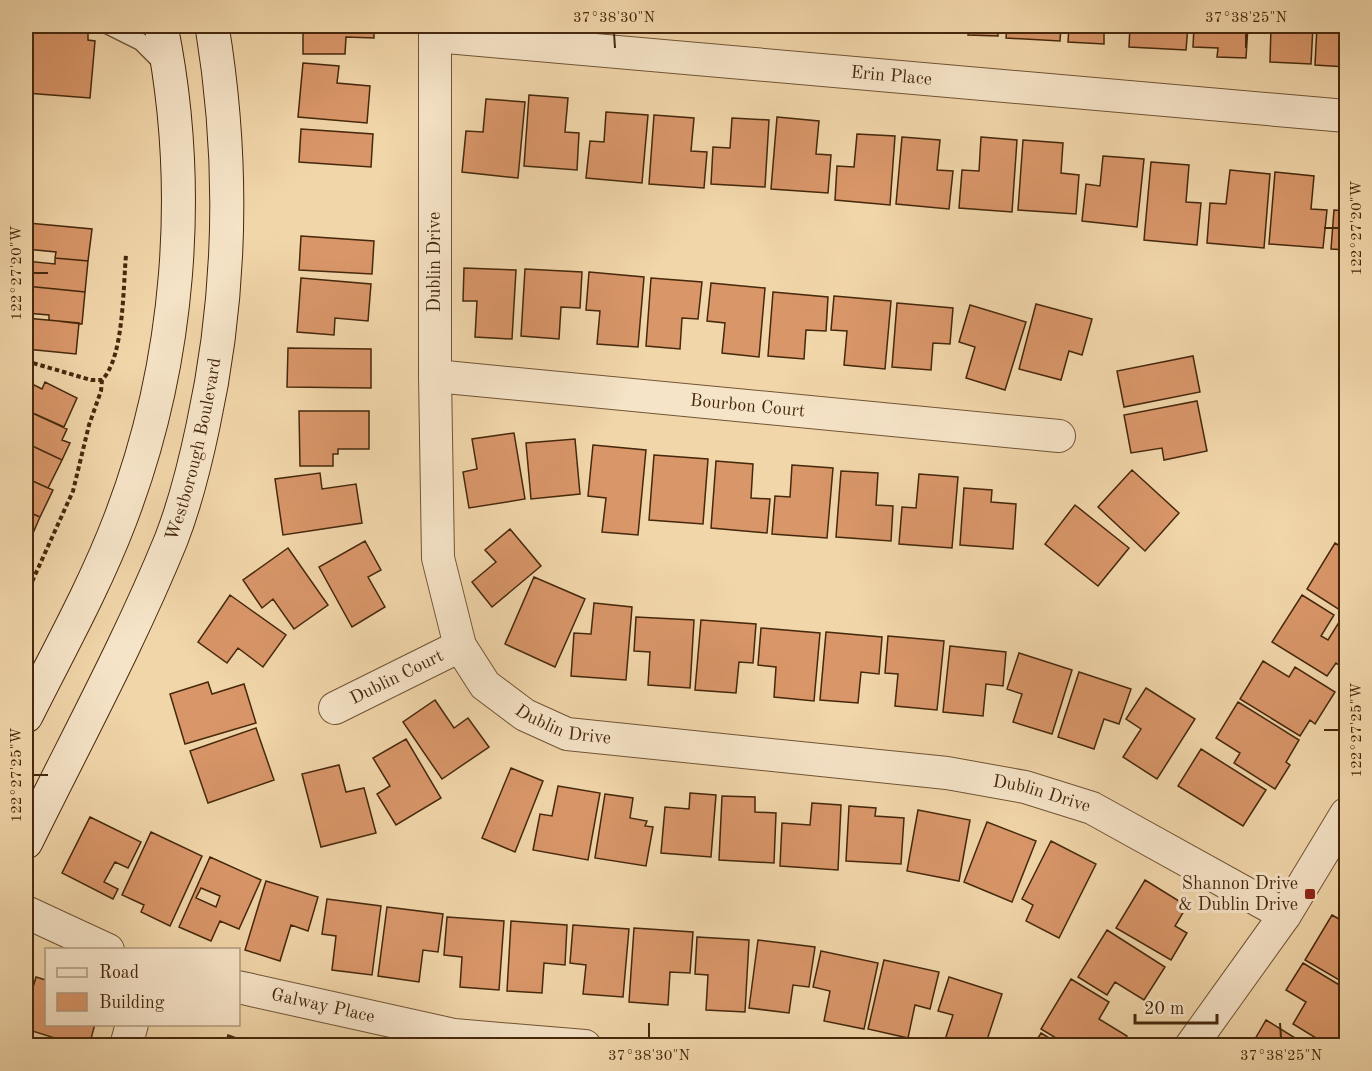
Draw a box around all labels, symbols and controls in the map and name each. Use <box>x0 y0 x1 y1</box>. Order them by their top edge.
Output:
text: 37°38'30"N <box>573 11 655 26</box>
text: 37°38'25"N <box>1205 11 1287 26</box>
street label: Erin Place <box>850 64 933 89</box>
text: 122°27'20"W <box>1350 180 1365 276</box>
street label: Dublin Drive <box>426 212 444 312</box>
text: 122°27'20"W <box>10 225 25 321</box>
street label: Westborough Boulevard <box>163 357 224 543</box>
street label: Bourbon Court <box>689 392 806 421</box>
street label: Dublin Court <box>347 647 446 708</box>
text: 122°27'25"W <box>1350 682 1365 778</box>
street label: Dublin Drive <box>511 702 612 747</box>
text: 122°27'25"W <box>10 727 25 823</box>
street label: Dublin Drive <box>991 772 1093 816</box>
place label: Shannon Drive & Dublin Drive <box>1178 875 1298 914</box>
marker: Shannon Drive & Dublin Drive <box>1303 887 1317 901</box>
legend <box>45 948 240 1026</box>
text: Road <box>99 964 139 982</box>
street label: Galway Place <box>269 986 376 1026</box>
scale bar <box>1135 987 1218 1025</box>
text: Building <box>99 994 165 1012</box>
text: 20 m <box>1144 1000 1184 1018</box>
text: 37°38'30"N <box>608 1049 690 1064</box>
text: 37°38'25"N <box>1240 1049 1322 1064</box>

